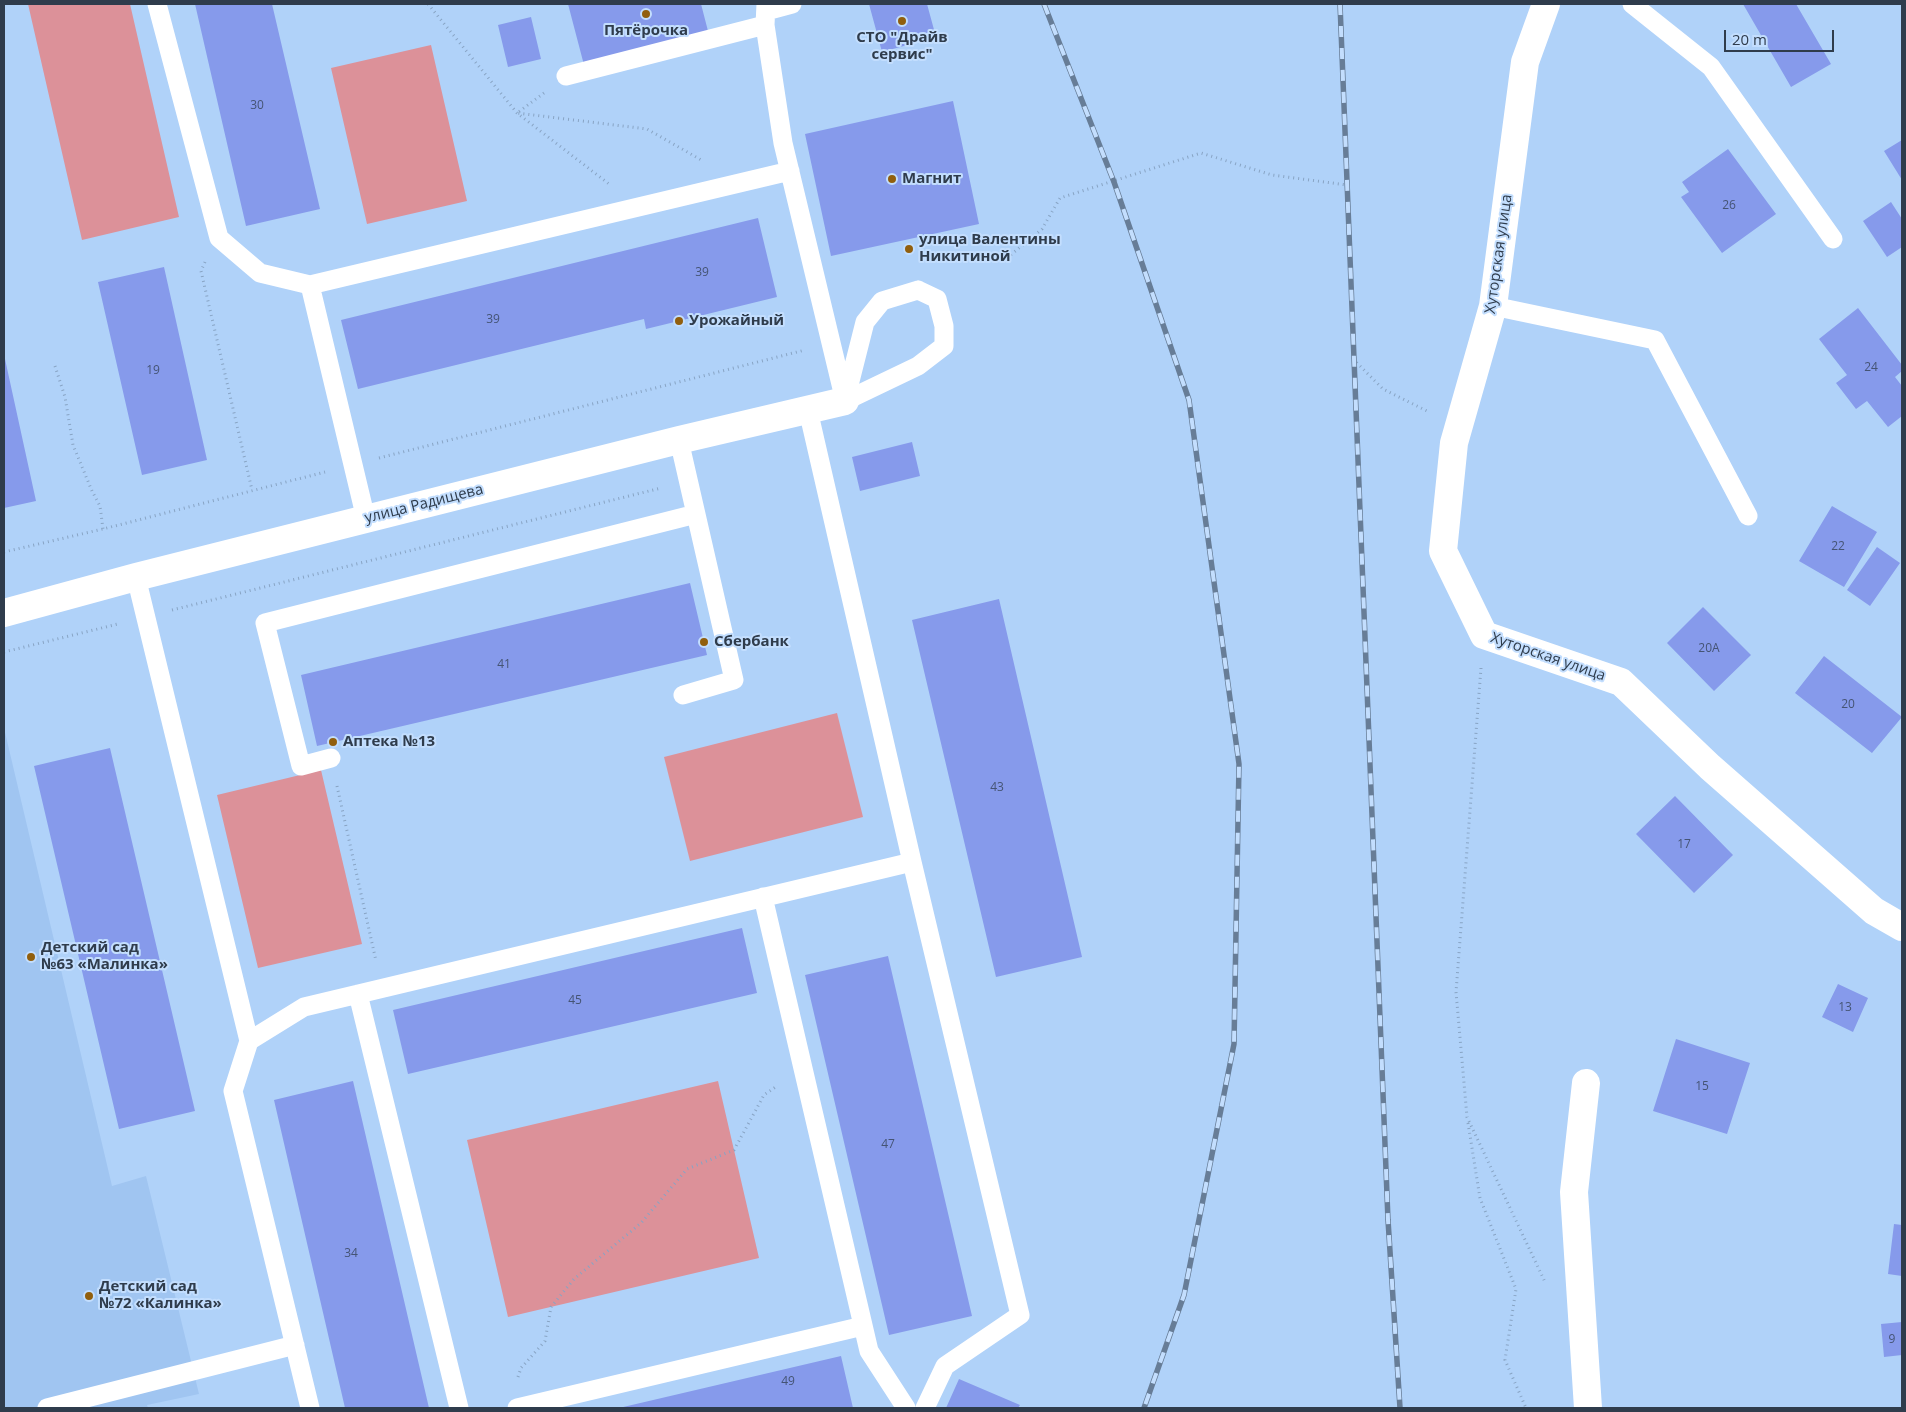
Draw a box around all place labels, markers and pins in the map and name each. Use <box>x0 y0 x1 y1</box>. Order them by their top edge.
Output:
marker: Пятёрочка <box>640 8 652 20</box>
marker: СТО "Драйв сервис" <box>896 15 908 27</box>
place label: Пятёрочка <box>604 22 688 40</box>
place label: СТО "Драйв сервис" <box>856 29 948 64</box>
place label: Магнит <box>902 170 961 188</box>
marker: Магнит <box>886 173 898 185</box>
place label: улица Валентины Никитиной <box>919 231 1061 266</box>
marker: улица Валентины Никитиной <box>903 243 915 255</box>
place label: Урожайный <box>689 312 784 330</box>
marker: Урожайный <box>673 315 685 327</box>
place label: Сбербанк <box>714 633 789 651</box>
marker: Сбербанк <box>698 636 710 648</box>
place label: Аптека №13 <box>343 733 435 751</box>
marker: Аптека №13 <box>327 736 339 748</box>
place label: Детский сад №63 «Малинка» <box>41 939 168 974</box>
marker: Детский сад №63 «Малинка» <box>25 951 37 963</box>
place label: Детский сад №72 «Калинка» <box>99 1278 222 1313</box>
marker: Детский сад №72 «Калинка» <box>83 1290 95 1302</box>

